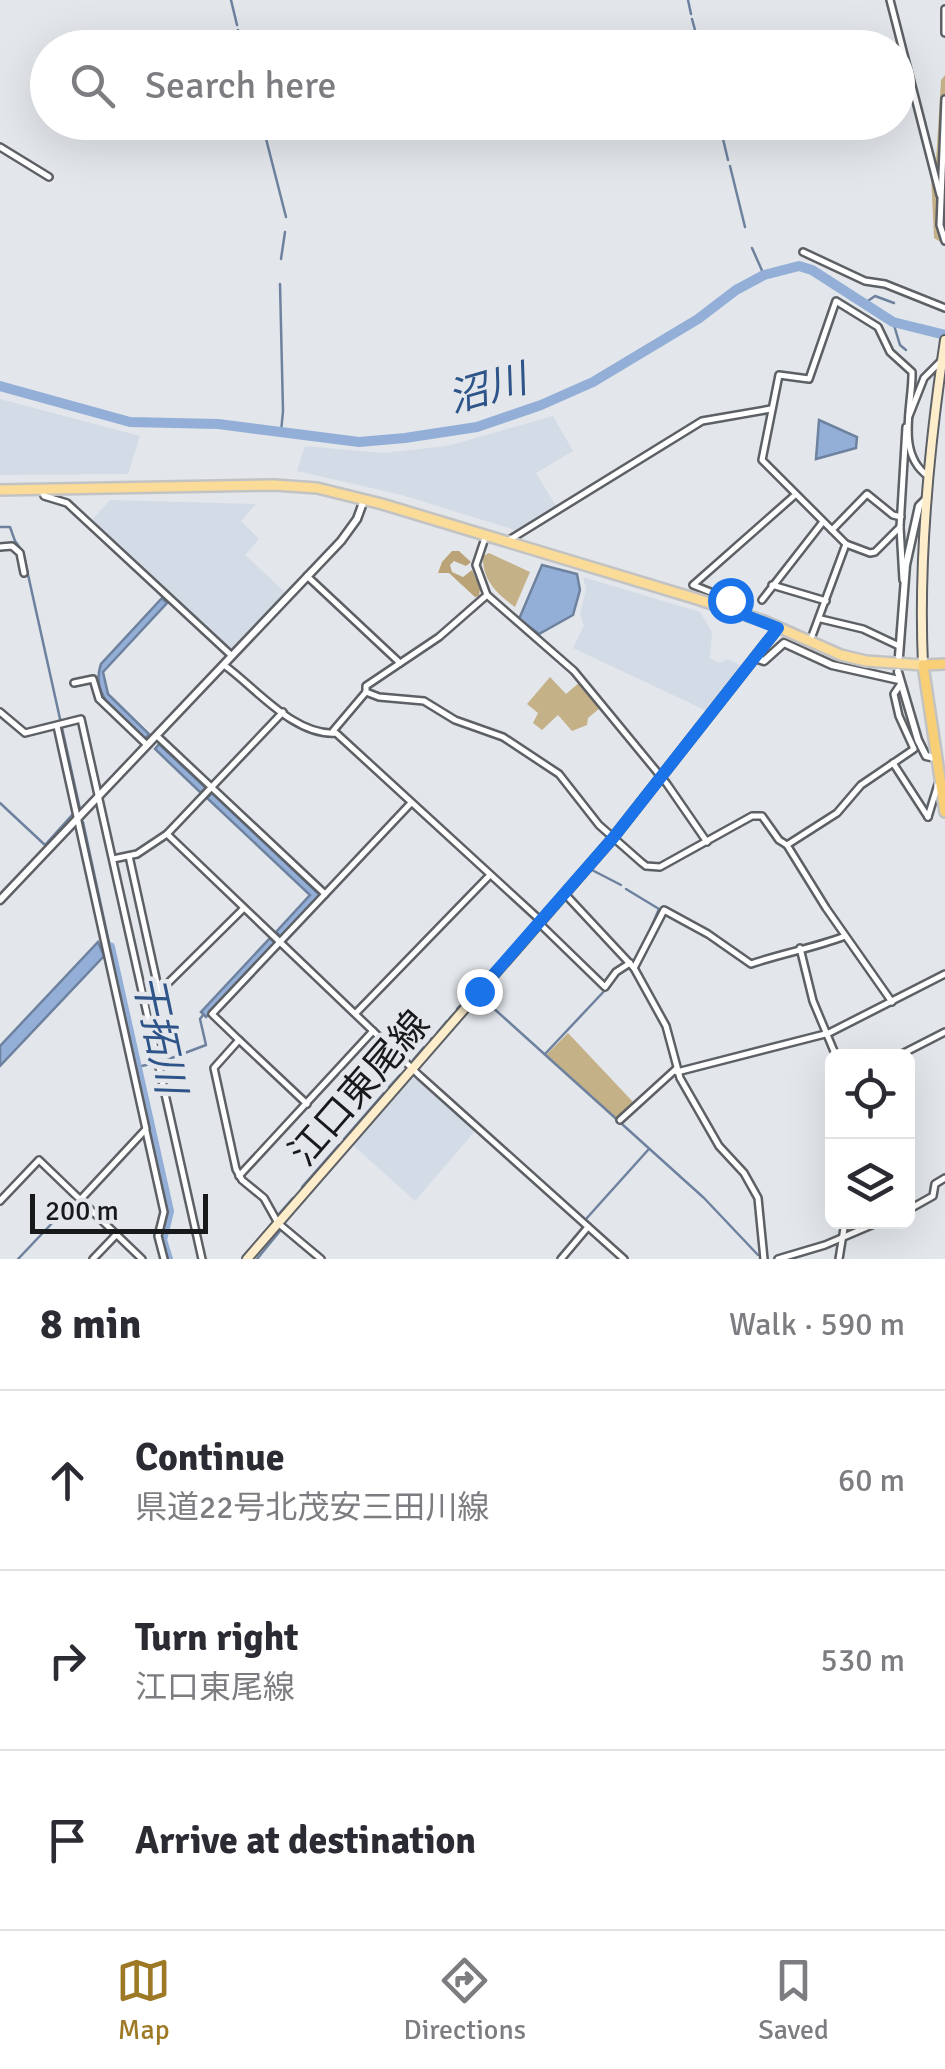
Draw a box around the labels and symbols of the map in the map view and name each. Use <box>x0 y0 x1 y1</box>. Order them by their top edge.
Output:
water label: 沼川 <box>442 353 536 424</box>
route start <box>708 578 754 624</box>
route end <box>457 969 503 1015</box>
water label: 干拓川 <box>122 970 197 1102</box>
street label: 江口東尾線 <box>279 1001 439 1175</box>
scale bar <box>30 1189 208 1234</box>

